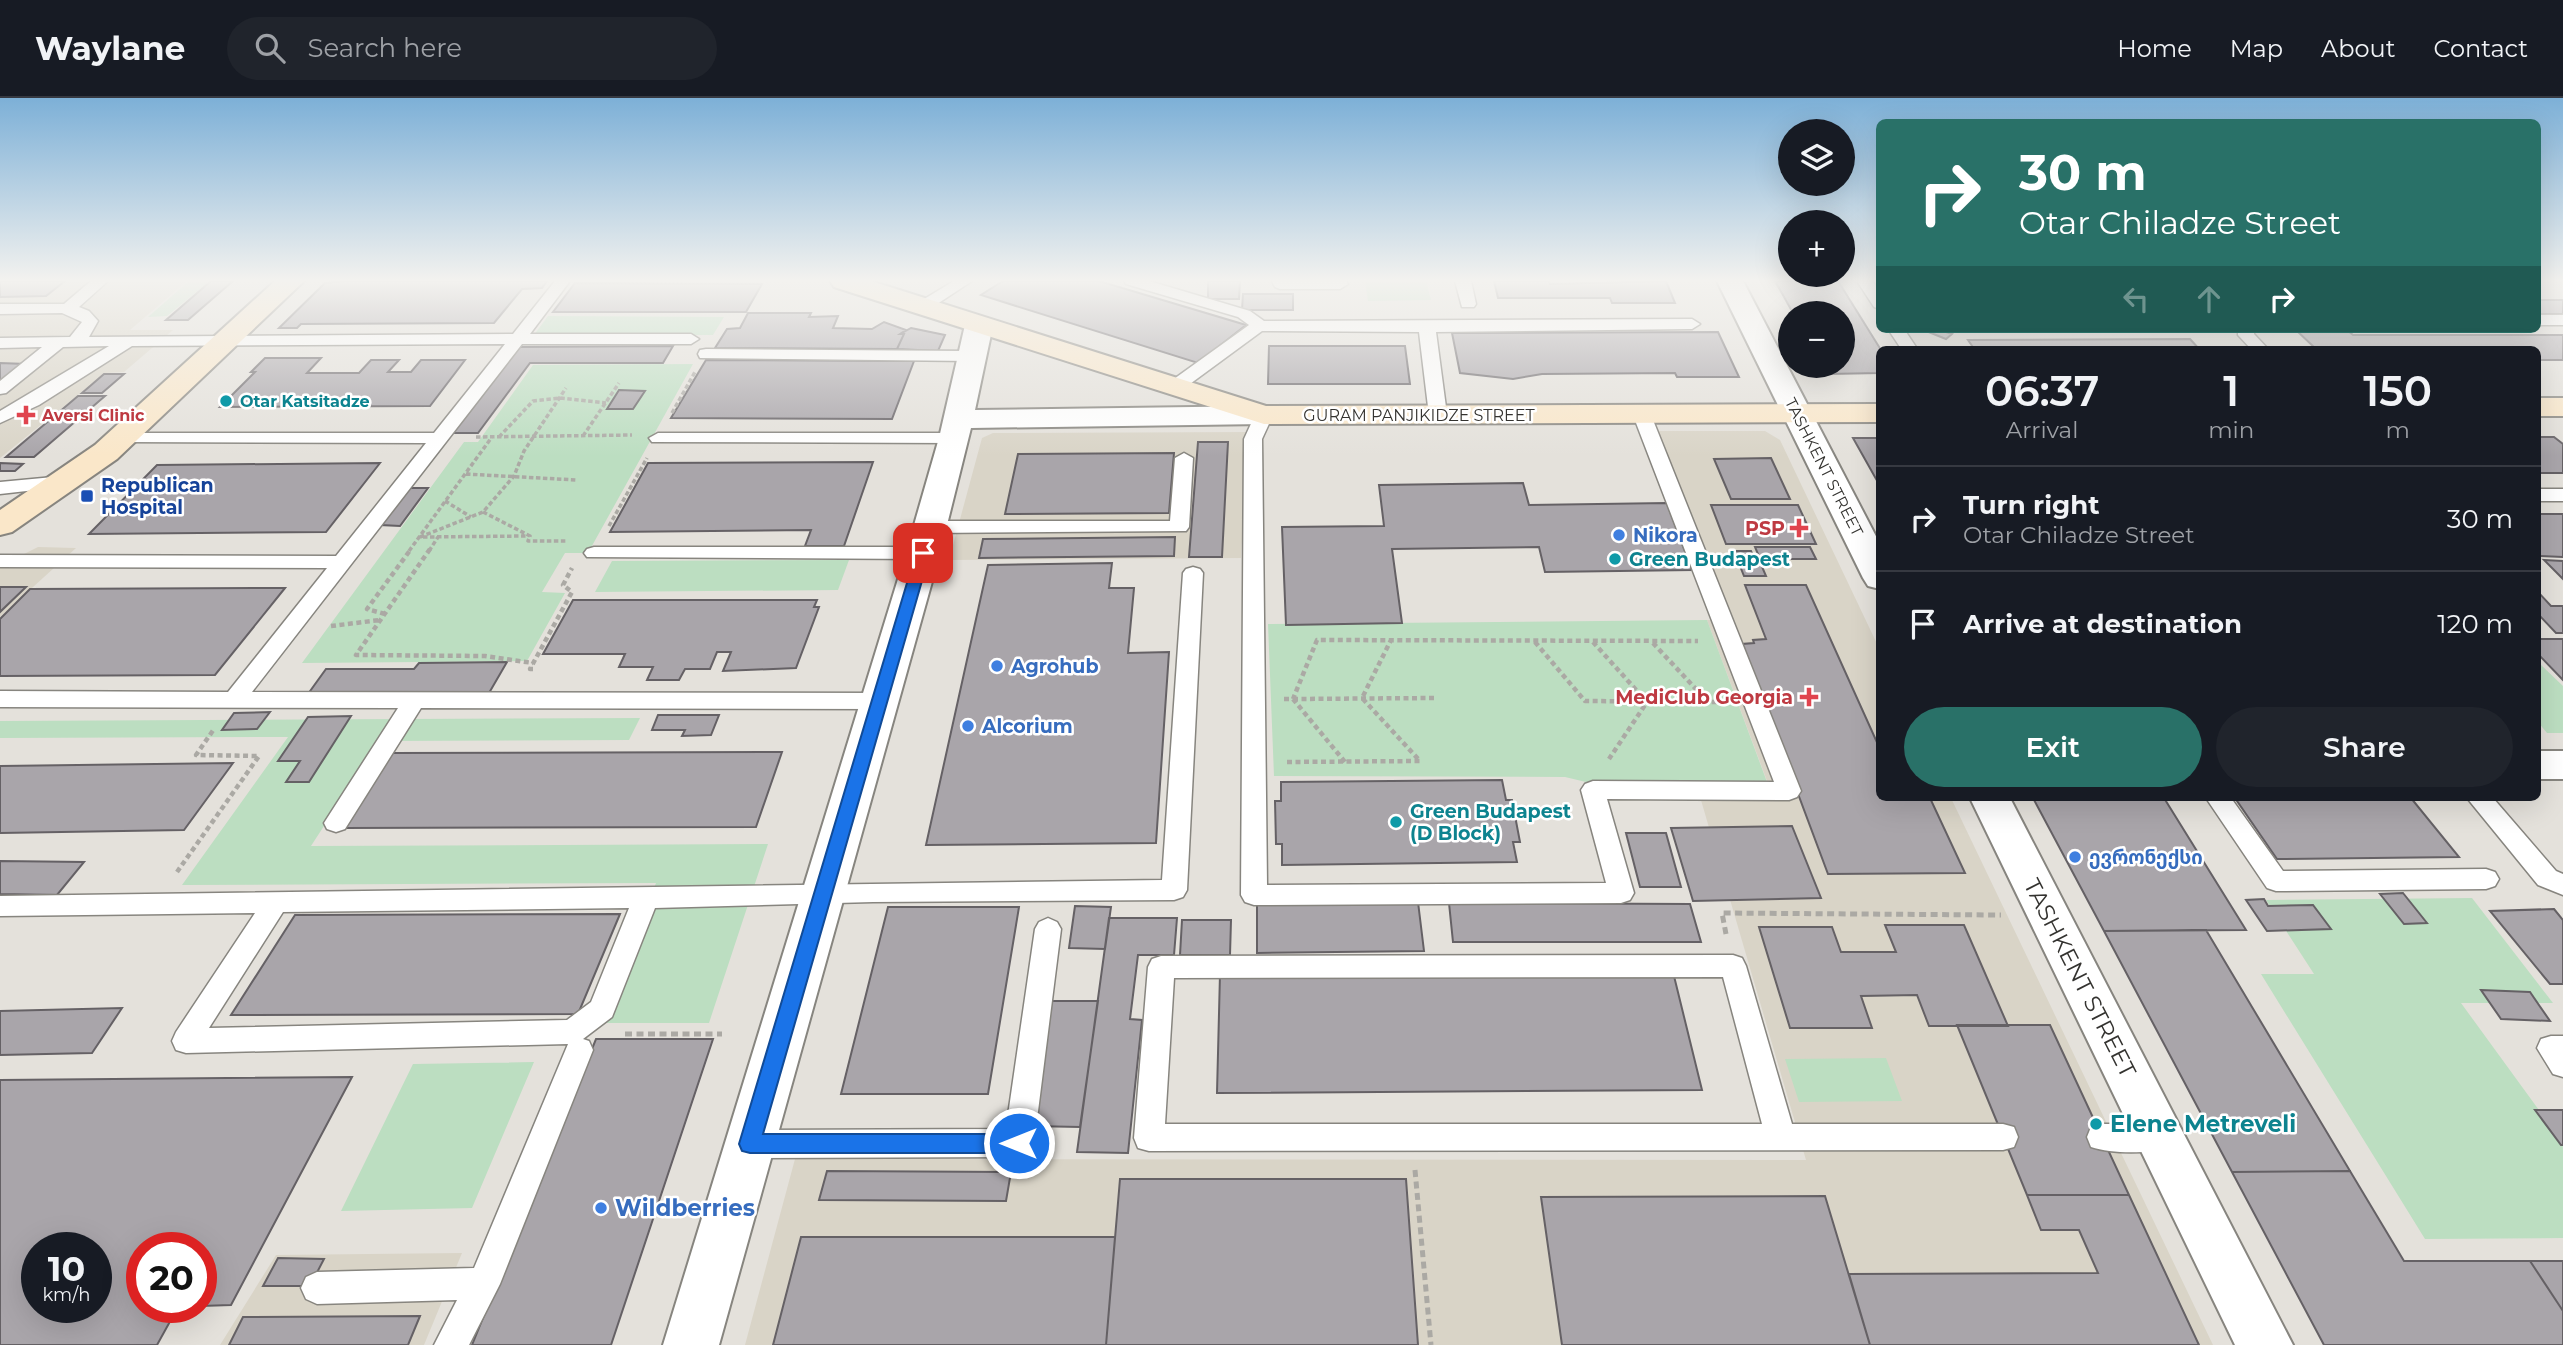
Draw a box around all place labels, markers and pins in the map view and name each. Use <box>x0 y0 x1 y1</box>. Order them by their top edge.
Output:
place label: Otar Katsitadze <box>240 392 370 411</box>
marker: Otar Katsitadze <box>218 393 234 409</box>
marker: Aversi Clinic <box>16 405 36 425</box>
place label: Aversi Clinic <box>41 406 145 425</box>
place label: Republican Hospital <box>101 474 214 519</box>
marker: Republican Hospital <box>79 488 95 504</box>
place label: PSP <box>1745 517 1785 540</box>
marker: PSP <box>1791 520 1807 536</box>
pin <box>893 523 953 583</box>
place label: Nikora <box>1633 524 1698 547</box>
marker: Nikora <box>1611 527 1627 543</box>
place label: Green Budapest <box>1629 548 1790 571</box>
marker: Green Budapest <box>1607 551 1623 567</box>
place label: Agrohub <box>1010 655 1099 678</box>
marker: Agrohub <box>989 658 1005 674</box>
place label: MediClub Georgia <box>1615 686 1793 709</box>
marker: MediClub Georgia <box>1799 687 1819 707</box>
place label: Alcorium <box>981 715 1073 738</box>
marker: Alcorium <box>960 718 976 734</box>
place label: Green Budapest (D Block) <box>1410 800 1571 845</box>
marker: Green Budapest (D Block) <box>1388 814 1404 830</box>
place label: ევრონექსი <box>2089 846 2203 869</box>
marker: ევრონექსი <box>2067 849 2083 865</box>
place label: Elene Metreveli <box>2110 1110 2296 1138</box>
marker: Elene Metreveli <box>2088 1116 2104 1132</box>
place label: Wildberries <box>615 1194 755 1222</box>
marker: Wildberries <box>593 1200 609 1216</box>

